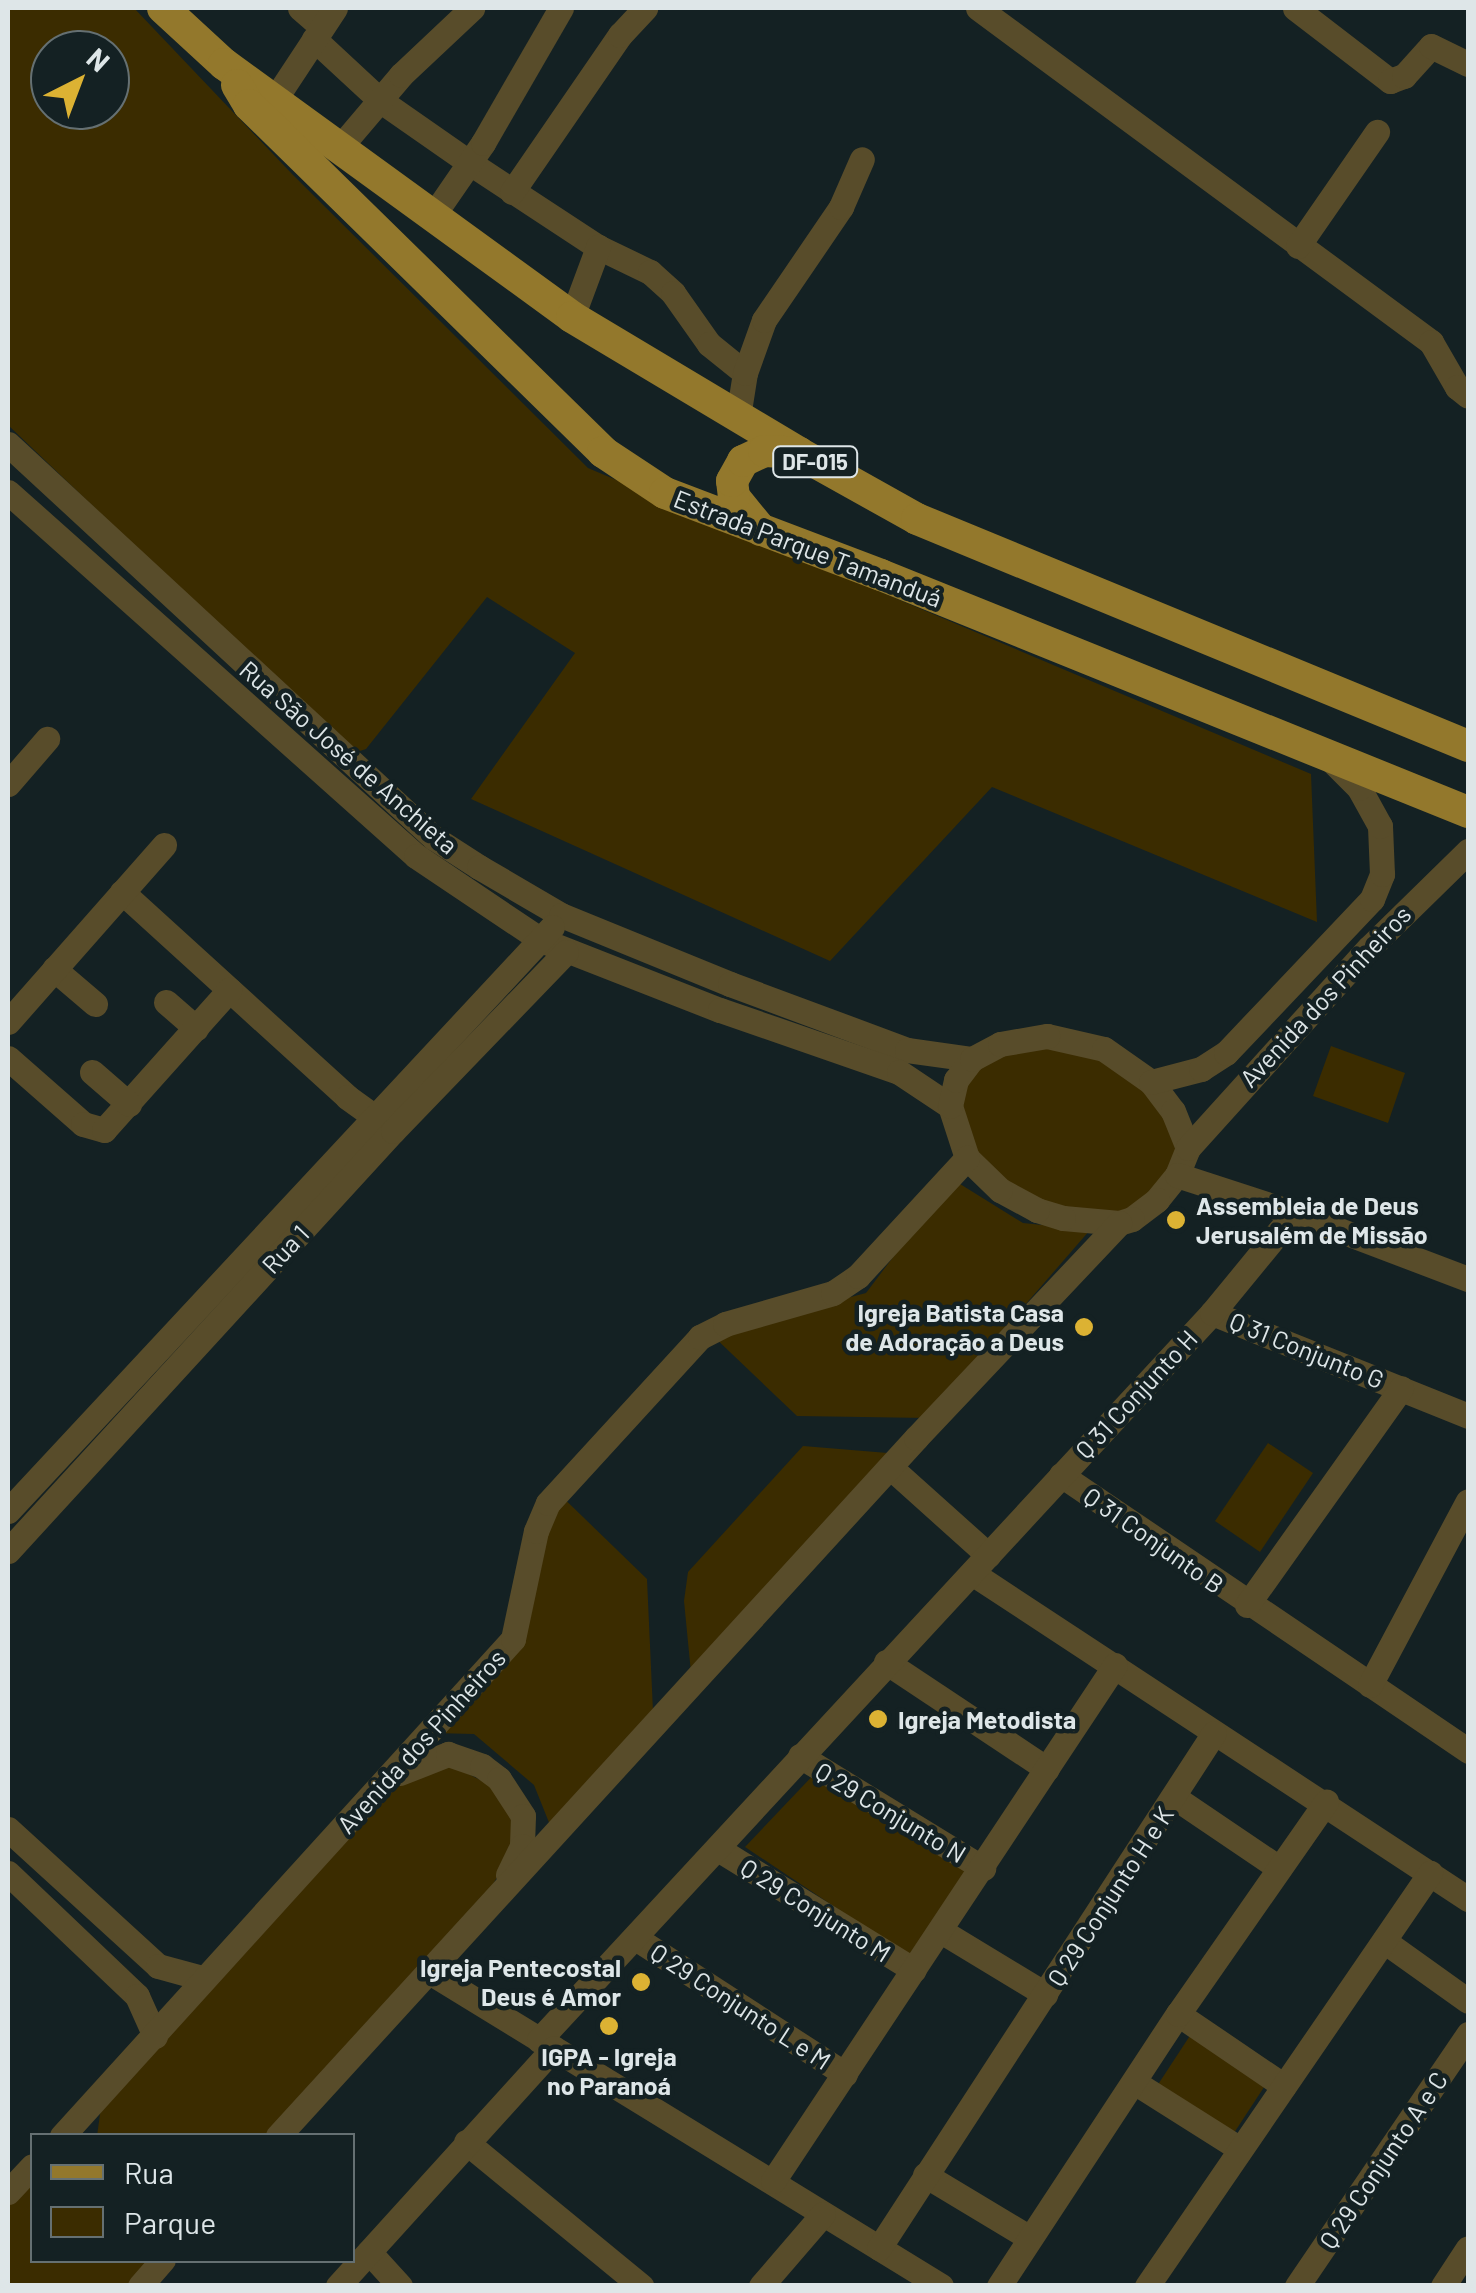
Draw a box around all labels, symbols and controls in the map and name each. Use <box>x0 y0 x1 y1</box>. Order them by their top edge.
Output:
north arrow <box>30 30 130 130</box>
text: N <box>80 40 117 78</box>
road number: DF-015 <box>770 445 860 479</box>
street label: Estrada Parque Tamanduá <box>670 483 946 613</box>
street label: Rua São José de Anchieta <box>234 654 464 860</box>
street label: Avenida dos Pinheiros <box>1233 899 1417 1093</box>
place label: Assembleia de Deus Jerusalém de Missão <box>1196 1191 1428 1250</box>
marker: Assembleia de Deus Jerusalém de Missão <box>1165 1209 1187 1231</box>
street label: Rua 1 <box>255 1219 315 1279</box>
place label: Igreja Batista Casa de Adoração a Deus <box>845 1298 1064 1357</box>
street label: Q 31 Conjunto G <box>1225 1305 1389 1395</box>
marker: Igreja Batista Casa de Adoração a Deus <box>1073 1316 1095 1338</box>
street label: Q 31 Conjunto H <box>1069 1324 1203 1464</box>
street label: Q 31 Conjunto B <box>1078 1481 1230 1599</box>
street label: Avenida dos Pinheiros <box>331 1643 511 1839</box>
place label: Igreja Metodista <box>898 1704 1076 1734</box>
marker: Igreja Metodista <box>867 1708 889 1730</box>
street label: Q 29 Conjunto N <box>810 1755 972 1869</box>
street label: Q 29 Conjunto H e K <box>1041 1800 1179 1992</box>
street label: Q 29 Conjunto M <box>735 1852 897 1968</box>
street label: Q 29 Conjunto L e M <box>645 1937 837 2075</box>
place label: Igreja Pentecostal Deus é Amor <box>420 1953 621 2012</box>
marker: Igreja Pentecostal Deus é Amor <box>630 1971 652 1993</box>
marker: IGPA - Igreja no Paranoá <box>598 2015 620 2037</box>
place label: IGPA - Igreja no Paranoá <box>541 2042 677 2101</box>
street label: Q 29 Conjunto A e C <box>1313 2066 1453 2254</box>
legend <box>30 2133 355 2263</box>
text: Rua <box>124 2154 174 2190</box>
text: Parque <box>124 2204 216 2240</box>

